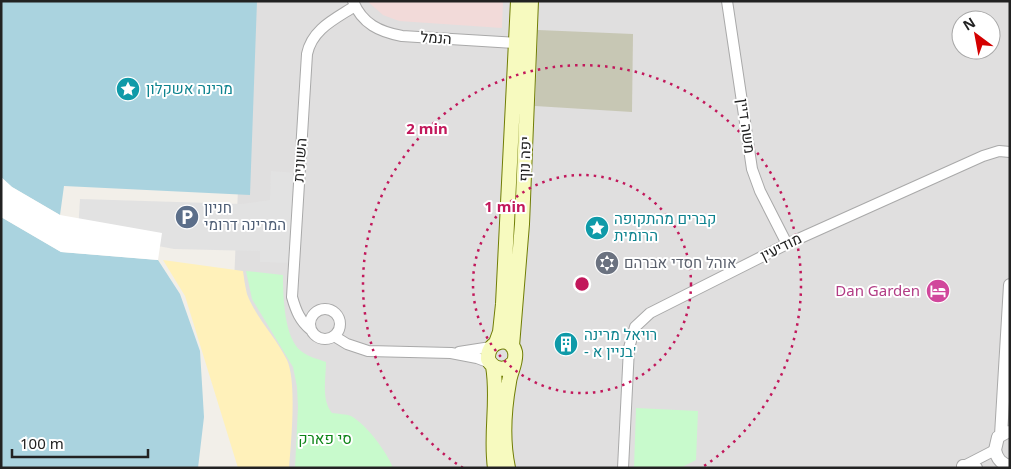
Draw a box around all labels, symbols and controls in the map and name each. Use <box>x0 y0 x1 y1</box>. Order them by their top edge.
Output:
north arrow <box>951 10 1001 60</box>
text: N <box>959 12 979 35</box>
street label: הנמל <box>420 26 452 48</box>
place icon: מרינה אשקלון <box>115 76 141 102</box>
place label: מרינה אשקלון <box>146 78 233 98</box>
street label: משה דיין <box>733 97 761 155</box>
text: 2 min <box>406 118 448 138</box>
street label: יפה נוף <box>513 136 535 182</box>
street label: השונית <box>287 137 311 183</box>
text: 1 min <box>484 196 526 216</box>
place label: חניון המרינה דרומי <box>204 197 286 234</box>
parking icon: חניון המרינה דרומי <box>174 204 200 230</box>
place label: קברים מהתקופה הרומית <box>614 208 716 245</box>
place icon: קברים מהתקופה הרומית <box>584 215 610 241</box>
street label: מודיעין <box>756 228 805 265</box>
synagogue icon: אוהל חסדי אברהם <box>594 250 620 276</box>
place label: אוהל חסדי אברהם <box>624 252 737 272</box>
centre of rings <box>573 275 591 293</box>
hotel icon: Dan Garden <box>925 278 951 304</box>
place label: Dan Garden <box>835 280 920 300</box>
place label: רויאל מרינה - בניין א' <box>584 324 657 361</box>
building icon: רויאל מרינה - בניין א' <box>553 331 579 357</box>
scale bar <box>12 426 149 458</box>
park label: סי פארק <box>298 428 352 448</box>
text: 100 m <box>20 433 64 453</box>

